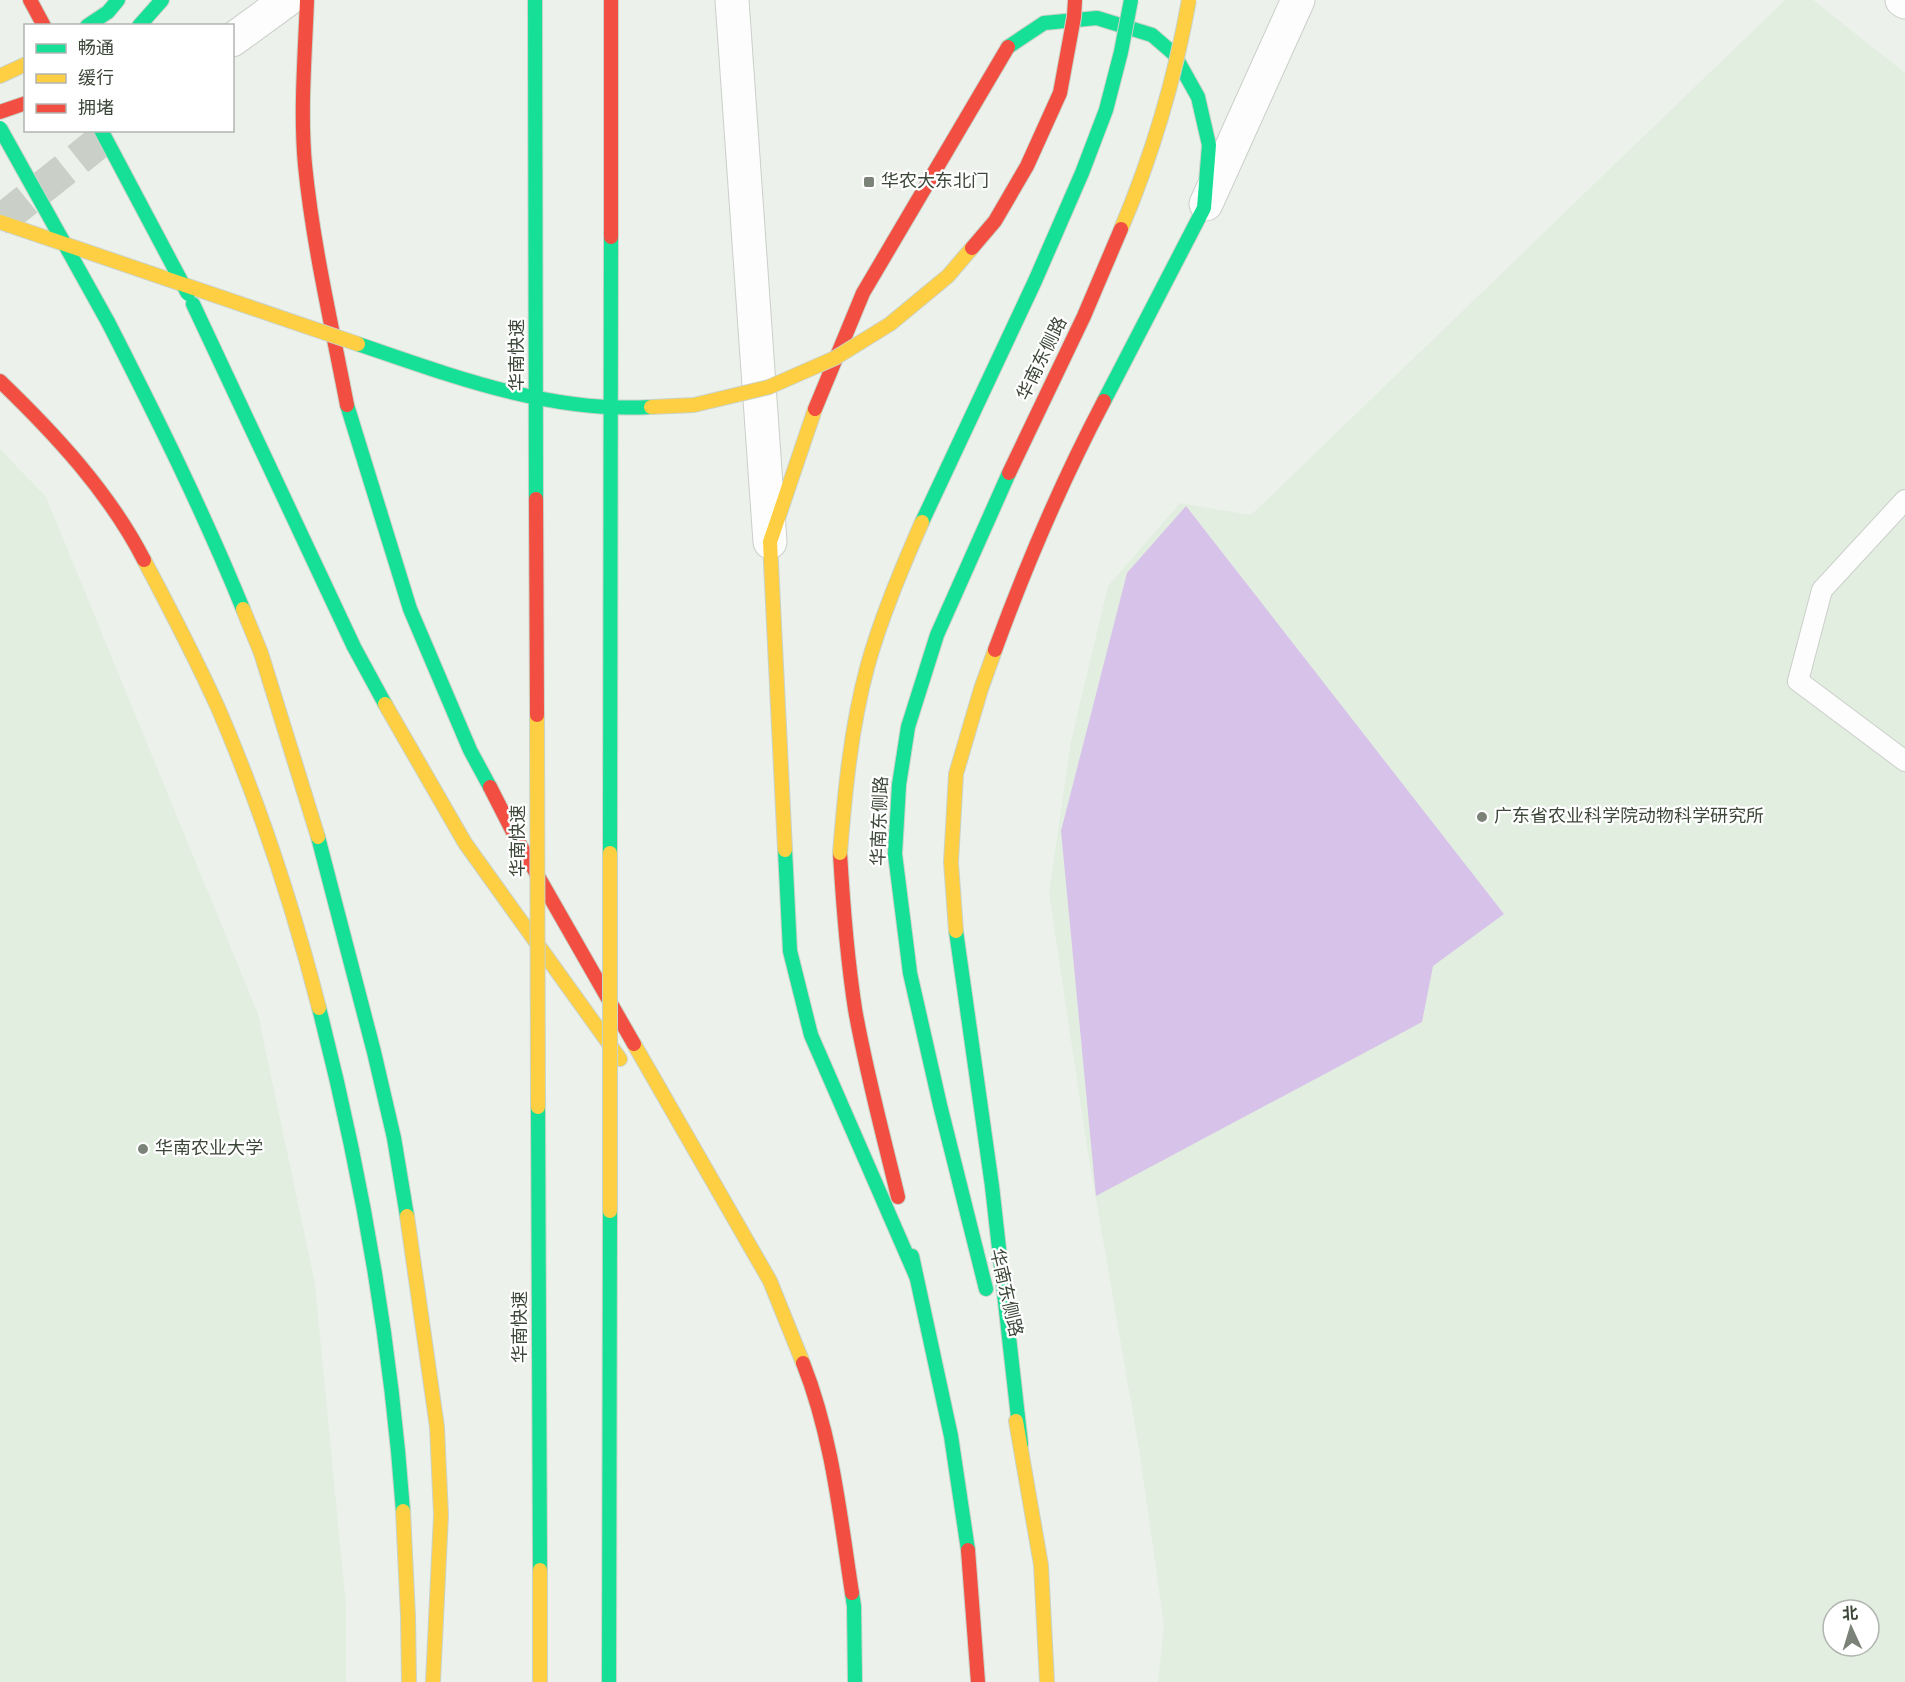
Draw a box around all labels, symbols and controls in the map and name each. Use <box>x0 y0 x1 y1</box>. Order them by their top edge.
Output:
legend <box>24 24 234 132</box>
text: 畅通 <box>78 38 114 61</box>
text: 缓行 <box>78 68 114 91</box>
text: 拥堵 <box>78 98 114 121</box>
place label: 华农大东北门 <box>881 171 989 194</box>
marker: 华农大东北门 <box>862 175 876 189</box>
street label: 华南东侧路 <box>1013 314 1073 404</box>
street label: 华南快速 <box>507 319 530 391</box>
street label: 华南东侧路 <box>868 776 894 866</box>
street label: 华南快速 <box>508 805 531 877</box>
place label: 广东省农业科学院动物科学研究所 <box>1494 806 1764 829</box>
marker: 广东省农业科学院动物科学研究所 <box>1475 810 1489 824</box>
place label: 华南农业大学 <box>155 1138 263 1161</box>
marker: 华南农业大学 <box>136 1142 150 1156</box>
street label: 华南东侧路 <box>984 1247 1026 1339</box>
street label: 华南快速 <box>510 1291 533 1363</box>
north arrow <box>1821 1598 1881 1658</box>
text: 北 <box>1841 1604 1859 1626</box>

